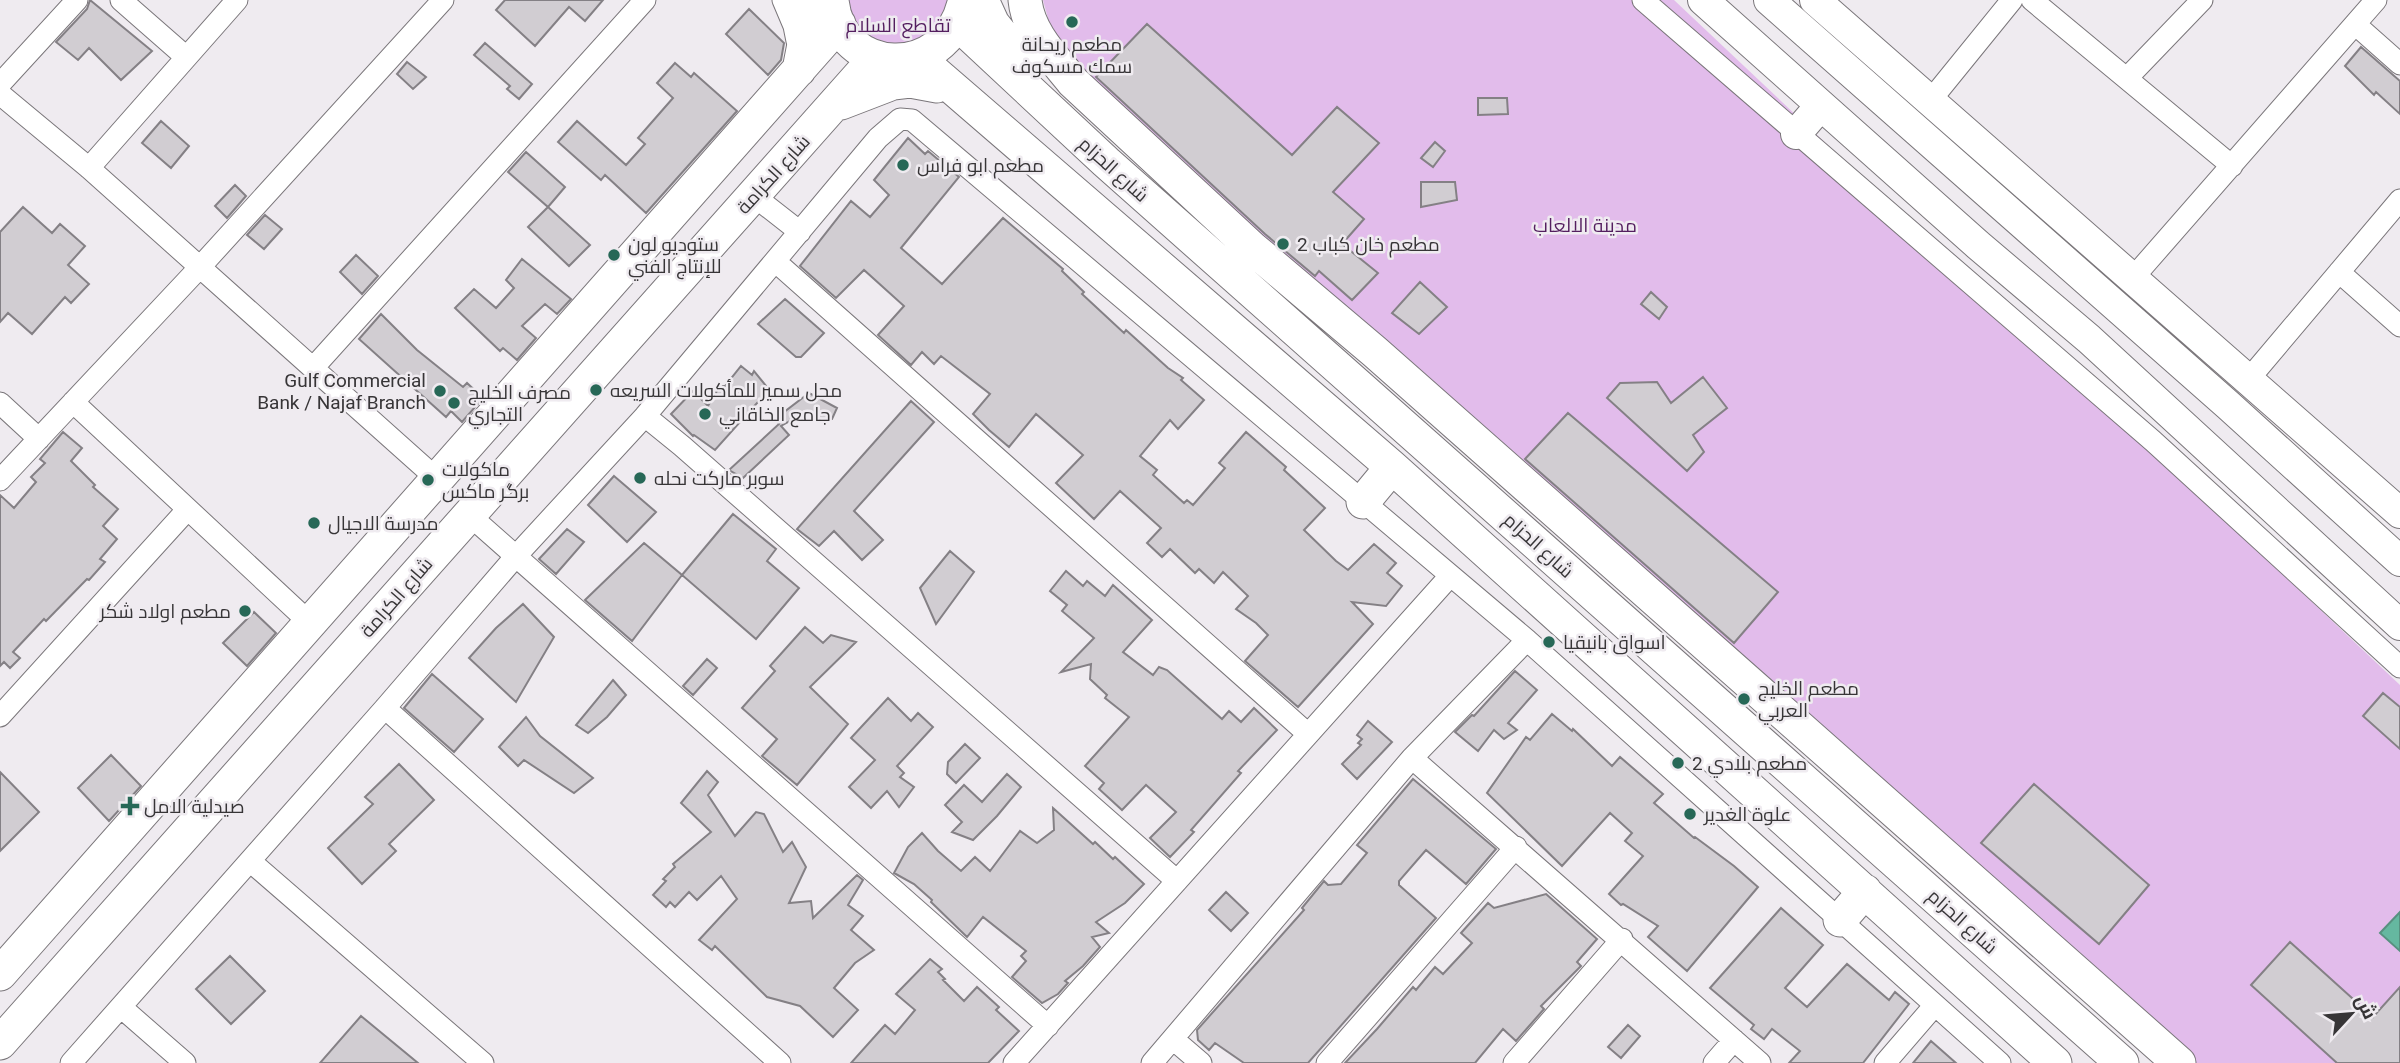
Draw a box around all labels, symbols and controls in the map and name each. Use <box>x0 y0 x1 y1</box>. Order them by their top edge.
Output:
park label: تقاطع السلام <box>846 14 950 39</box>
marker: مطعم ريحانة سمك مسكوف <box>1064 14 1080 30</box>
place label: مطعم ريحانة سمك مسكوف <box>1012 33 1132 78</box>
street label: شارع الكرامة <box>732 130 816 220</box>
street label: شارع الحزام <box>1073 132 1153 208</box>
place label: مطعم ابو فراس <box>917 154 1044 179</box>
marker: مطعم ابو فراس <box>895 157 911 173</box>
park label: مدينة الالعاب <box>1533 214 1637 237</box>
place label: ستوديو لون للإنتاج الفني <box>628 233 722 281</box>
place label: مطعم خان كباب 2 <box>1297 233 1440 258</box>
marker: مطعم خان كباب 2 <box>1275 236 1291 252</box>
marker: ستوديو لون للإنتاج الفني <box>606 247 622 263</box>
place label: Gulf Commercial Bank / Najaf Branch <box>257 369 426 414</box>
place label: محل سمير للمأكولات السريعه <box>610 379 842 402</box>
place label: مصرف الخليج التجاري <box>468 381 571 429</box>
marker: محل سمير للمأكولات السريعه <box>588 382 604 398</box>
marker: Gulf Commercial Bank / Najaf Branch <box>432 383 448 399</box>
marker: مصرف الخليج التجاري <box>446 395 462 411</box>
place label: جامع الخاقاني <box>719 403 830 429</box>
marker: جامع الخاقاني <box>697 406 713 422</box>
place label: ماكولات برگر ماكس <box>442 458 529 503</box>
place label: سوبر ماركت نحله <box>654 467 784 490</box>
marker: سوبر ماركت نحله <box>632 470 648 486</box>
marker: ماكولات برگر ماكس <box>420 472 436 488</box>
street label: شارع الحزام <box>1498 508 1578 584</box>
place label: مدرسة الاجيال <box>328 512 439 535</box>
marker: مدرسة الاجيال <box>306 515 322 531</box>
street label: شارع الكرامة <box>355 553 439 643</box>
place label: مطعم اولاد شكر <box>99 600 231 625</box>
marker: مطعم اولاد شكر <box>237 603 253 619</box>
place label: اسواق بانيقيا <box>1563 631 1666 655</box>
marker: اسواق بانيقيا <box>1541 634 1557 650</box>
place label: مطعم الخليج العربي <box>1758 677 1859 725</box>
marker: مطعم الخليج العربي <box>1736 691 1752 707</box>
place label: مطعم بلادي 2 <box>1692 752 1807 778</box>
marker: مطعم بلادي 2 <box>1670 755 1686 771</box>
place label: صيدلية الامل <box>144 795 245 818</box>
marker: صيدلية الامل <box>122 798 138 814</box>
place label: علوة الغدير <box>1703 803 1791 826</box>
marker: علوة الغدير <box>1682 806 1698 822</box>
street label: شارع الحزام <box>1922 884 2002 960</box>
north arrow <box>2316 979 2386 1049</box>
text: ش <box>2350 991 2382 1023</box>

